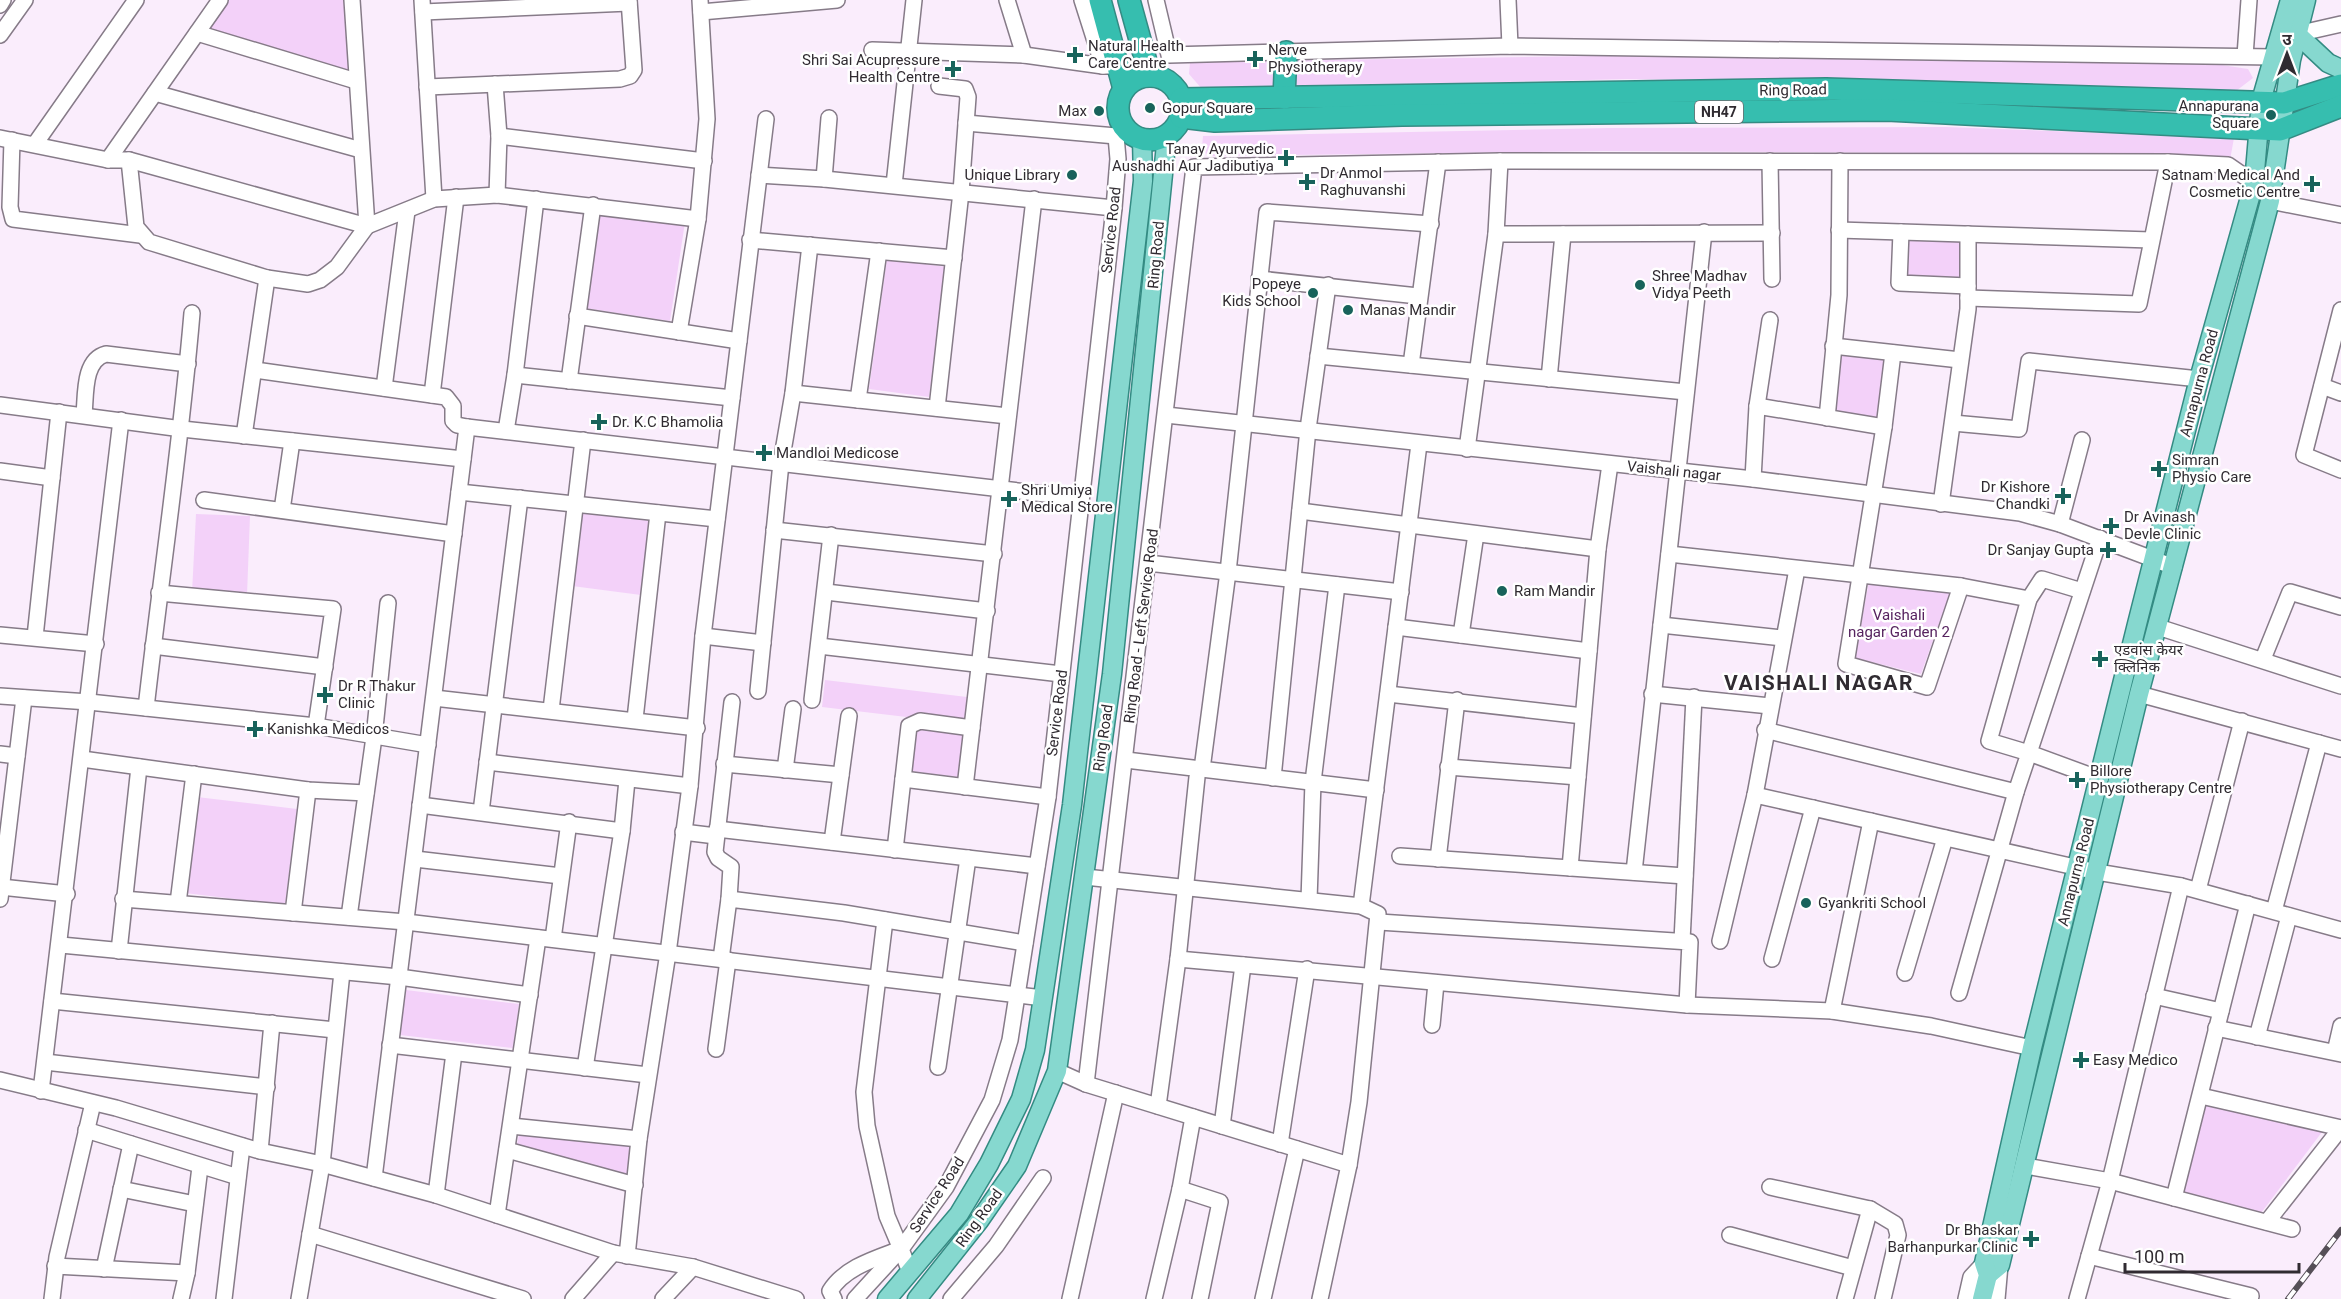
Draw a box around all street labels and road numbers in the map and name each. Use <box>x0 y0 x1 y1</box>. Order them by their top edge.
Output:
street label: Ring Road <box>1759 80 1827 100</box>
road number: NH47 <box>1695 101 1743 123</box>
street label: Service Road <box>1098 186 1124 274</box>
street label: Ring Road <box>1144 220 1168 290</box>
street label: Annapurna Road <box>2176 327 2222 439</box>
street label: Vaishali nagar <box>1626 457 1722 485</box>
street label: Ring Road - Left Service Road <box>1120 528 1162 724</box>
street label: Service Road <box>1043 669 1071 757</box>
street label: Ring Road <box>1089 703 1117 773</box>
street label: Annapurna Road <box>2054 816 2098 928</box>
street label: Service Road <box>906 1154 968 1236</box>
street label: Ring Road <box>952 1185 1006 1251</box>

